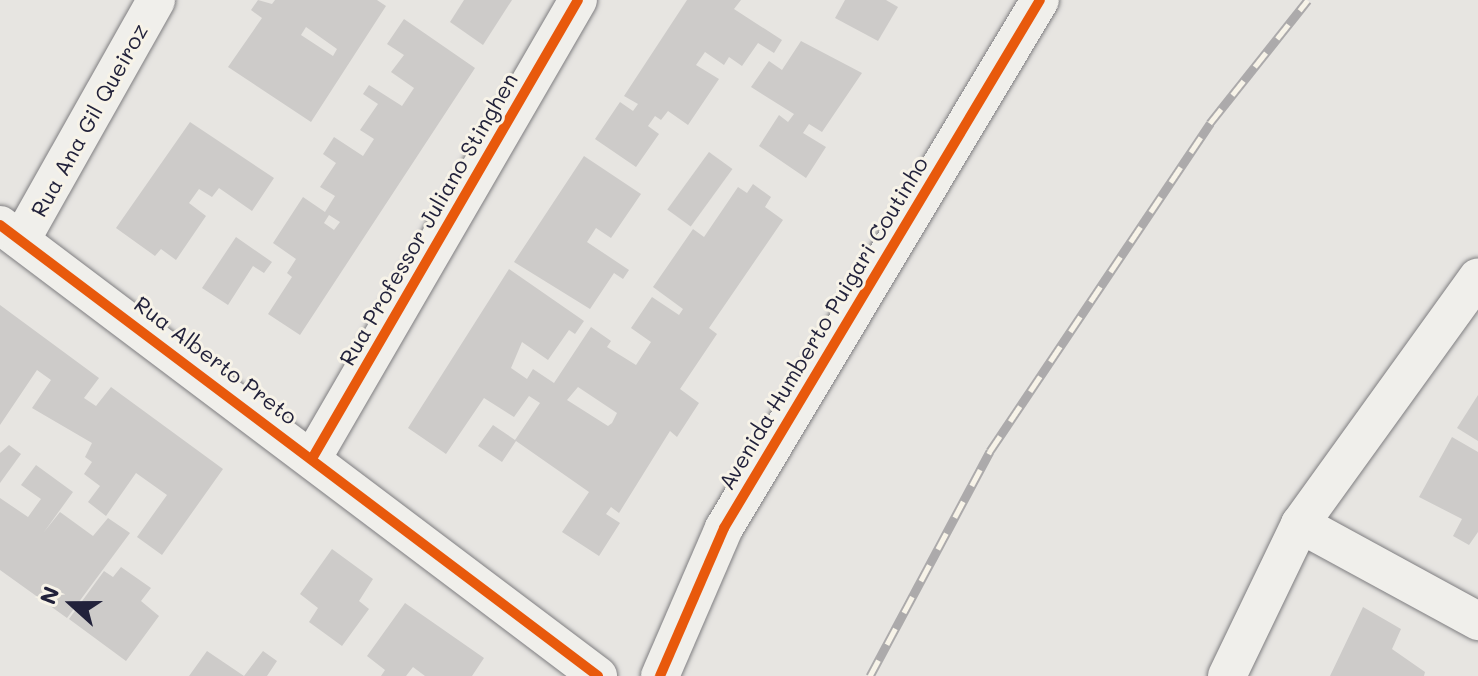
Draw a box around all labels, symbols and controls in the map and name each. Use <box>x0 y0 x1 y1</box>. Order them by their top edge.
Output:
street label: Rua Ana Gil Queiroz <box>25 19 153 221</box>
street label: Rua Professor Juliano Stinghen <box>333 68 523 370</box>
street label: Avenida Humberto Puigari Coutinho <box>713 152 933 494</box>
street label: Rua Alberto Preto <box>129 290 303 430</box>
north arrow <box>32 564 112 644</box>
text: N <box>33 582 66 608</box>

